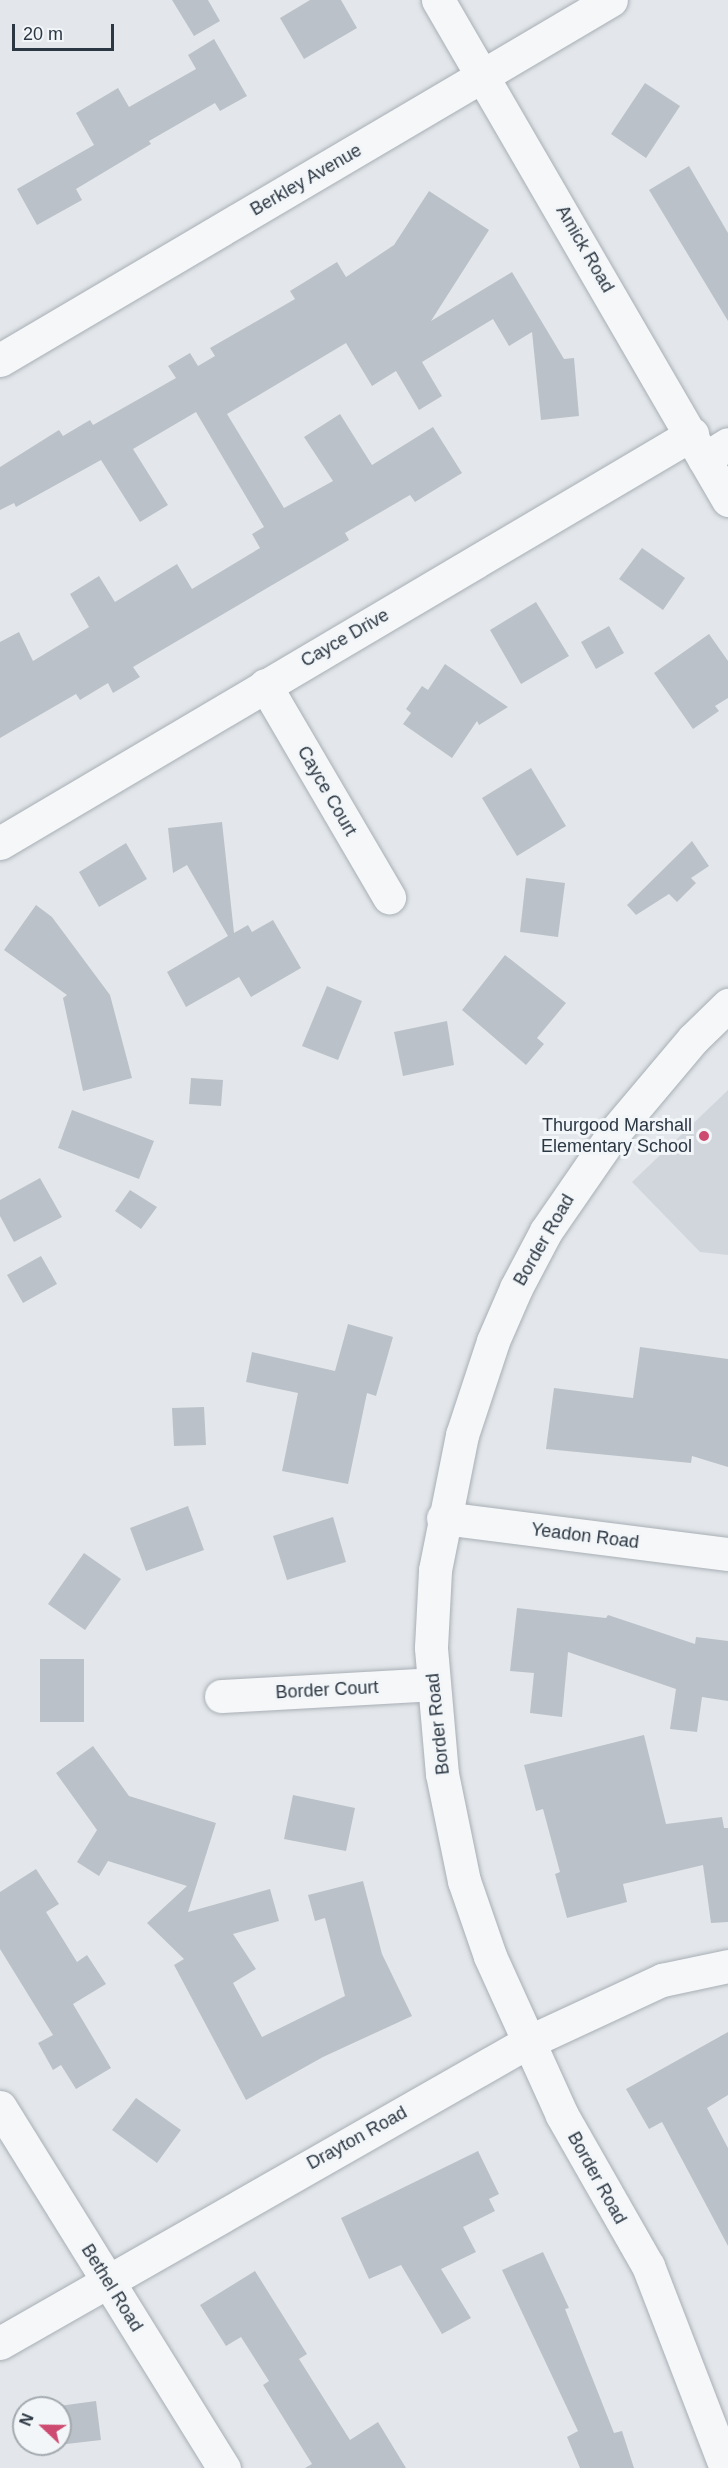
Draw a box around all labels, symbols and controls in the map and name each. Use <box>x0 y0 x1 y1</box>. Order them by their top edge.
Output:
scale bar <box>15 12 117 50</box>
text: 20 m <box>23 24 63 44</box>
street label: Berkley Avenue <box>246 139 366 221</box>
street label: Amick Road <box>551 202 619 296</box>
street label: Cayce Drive <box>297 604 393 672</box>
street label: Cayce Court <box>293 742 361 840</box>
place label: Thurgood Marshall Elementary School <box>541 1115 692 1158</box>
marker: Thurgood Marshall Elementary School <box>697 1129 711 1143</box>
street label: Border Road <box>509 1190 579 1290</box>
street label: Yeadon Road <box>530 1519 640 1553</box>
street label: Border Road <box>422 1672 454 1776</box>
street label: Border Court <box>275 1677 379 1703</box>
street label: Drayton Road <box>303 2102 411 2174</box>
street label: Border Road <box>563 2128 631 2228</box>
street label: Bethel Road <box>77 2240 147 2336</box>
north arrow <box>12 2396 72 2456</box>
text: N <box>17 2411 37 2428</box>

